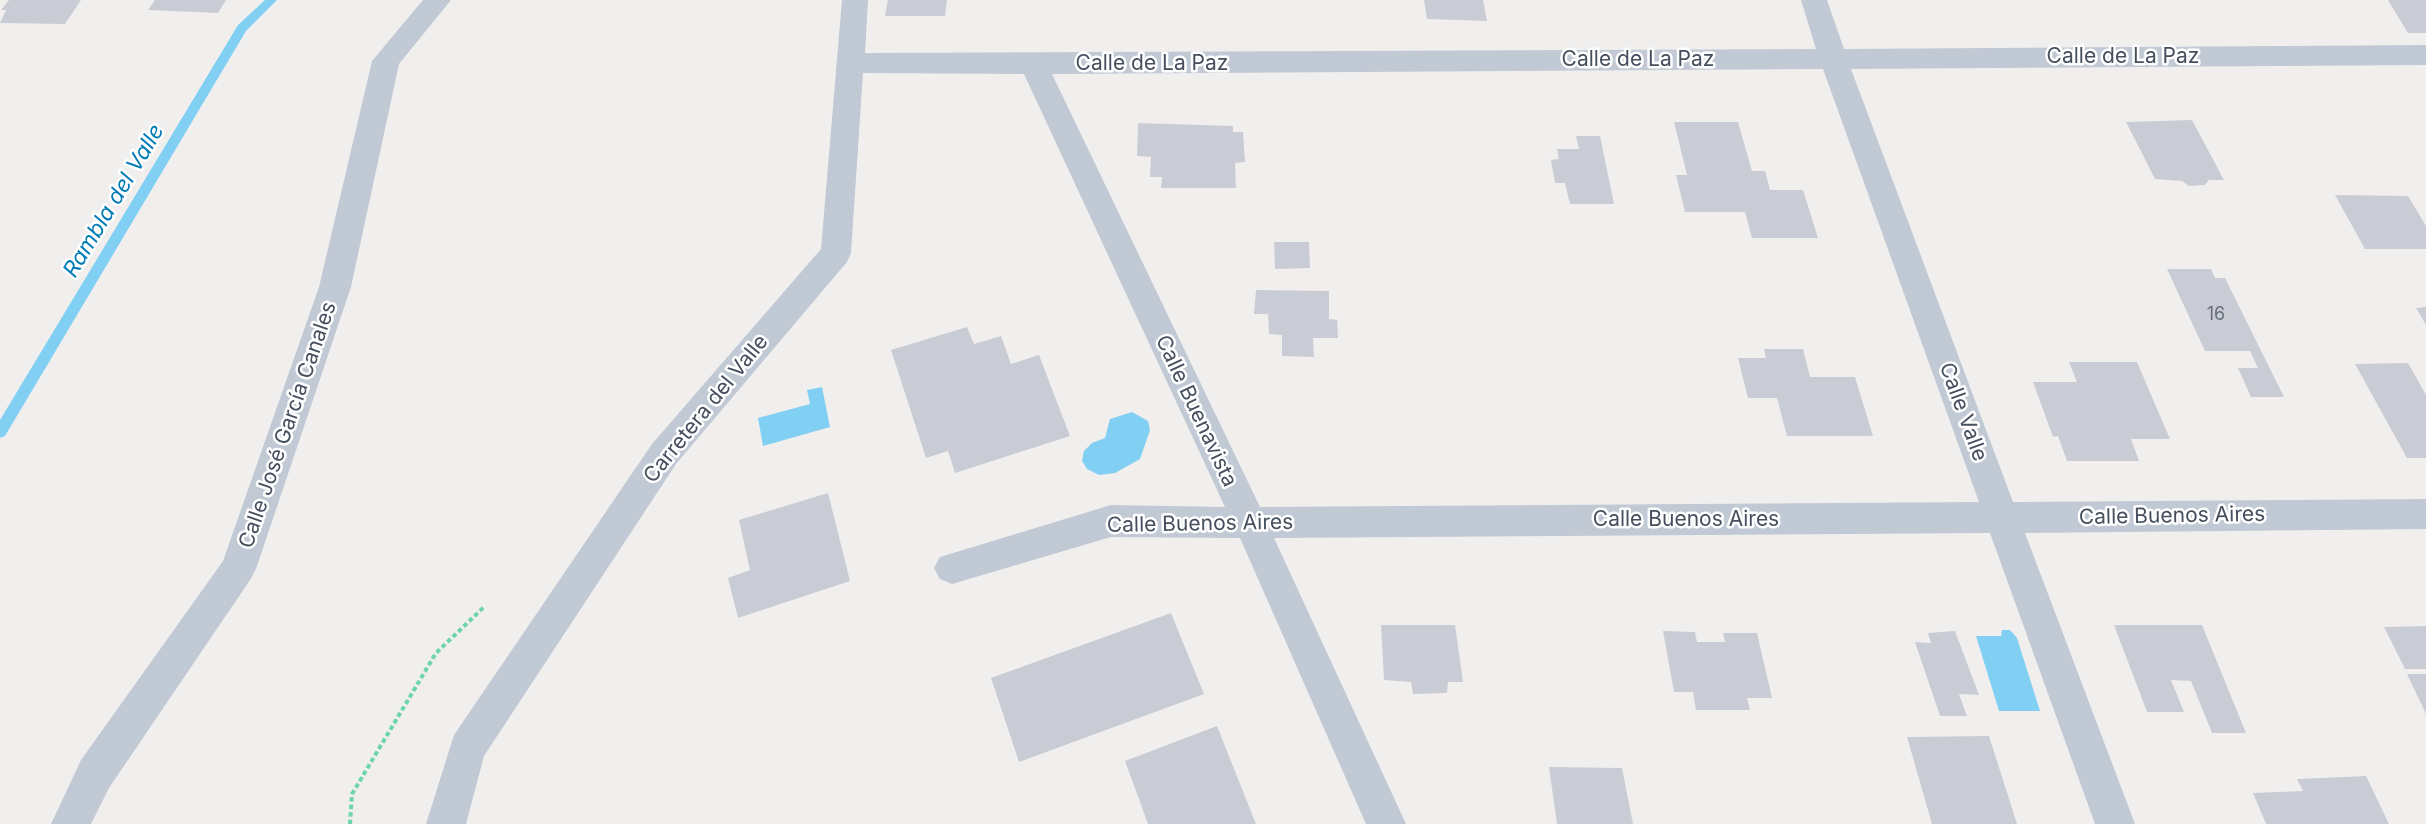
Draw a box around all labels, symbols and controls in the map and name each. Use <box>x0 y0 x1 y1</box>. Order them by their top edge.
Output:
street label: Calle de La Paz <box>2047 44 2199 70</box>
street label: Calle de La Paz <box>1562 47 1714 73</box>
street label: Calle de La Paz <box>1076 51 1228 77</box>
water label: Rambla del Valle <box>58 120 170 282</box>
street label: Calle José García Canales <box>234 299 342 551</box>
house number: 16 <box>2207 304 2225 326</box>
street label: Carretera del Valle <box>638 330 774 488</box>
street label: Calle Buenavista <box>1150 331 1242 491</box>
street label: Calle Valle <box>1934 359 1992 465</box>
street label: Calle Buenos Aires <box>2079 502 2265 530</box>
street label: Calle Buenos Aires <box>1593 507 1779 533</box>
street label: Calle Buenos Aires <box>1107 510 1293 538</box>

